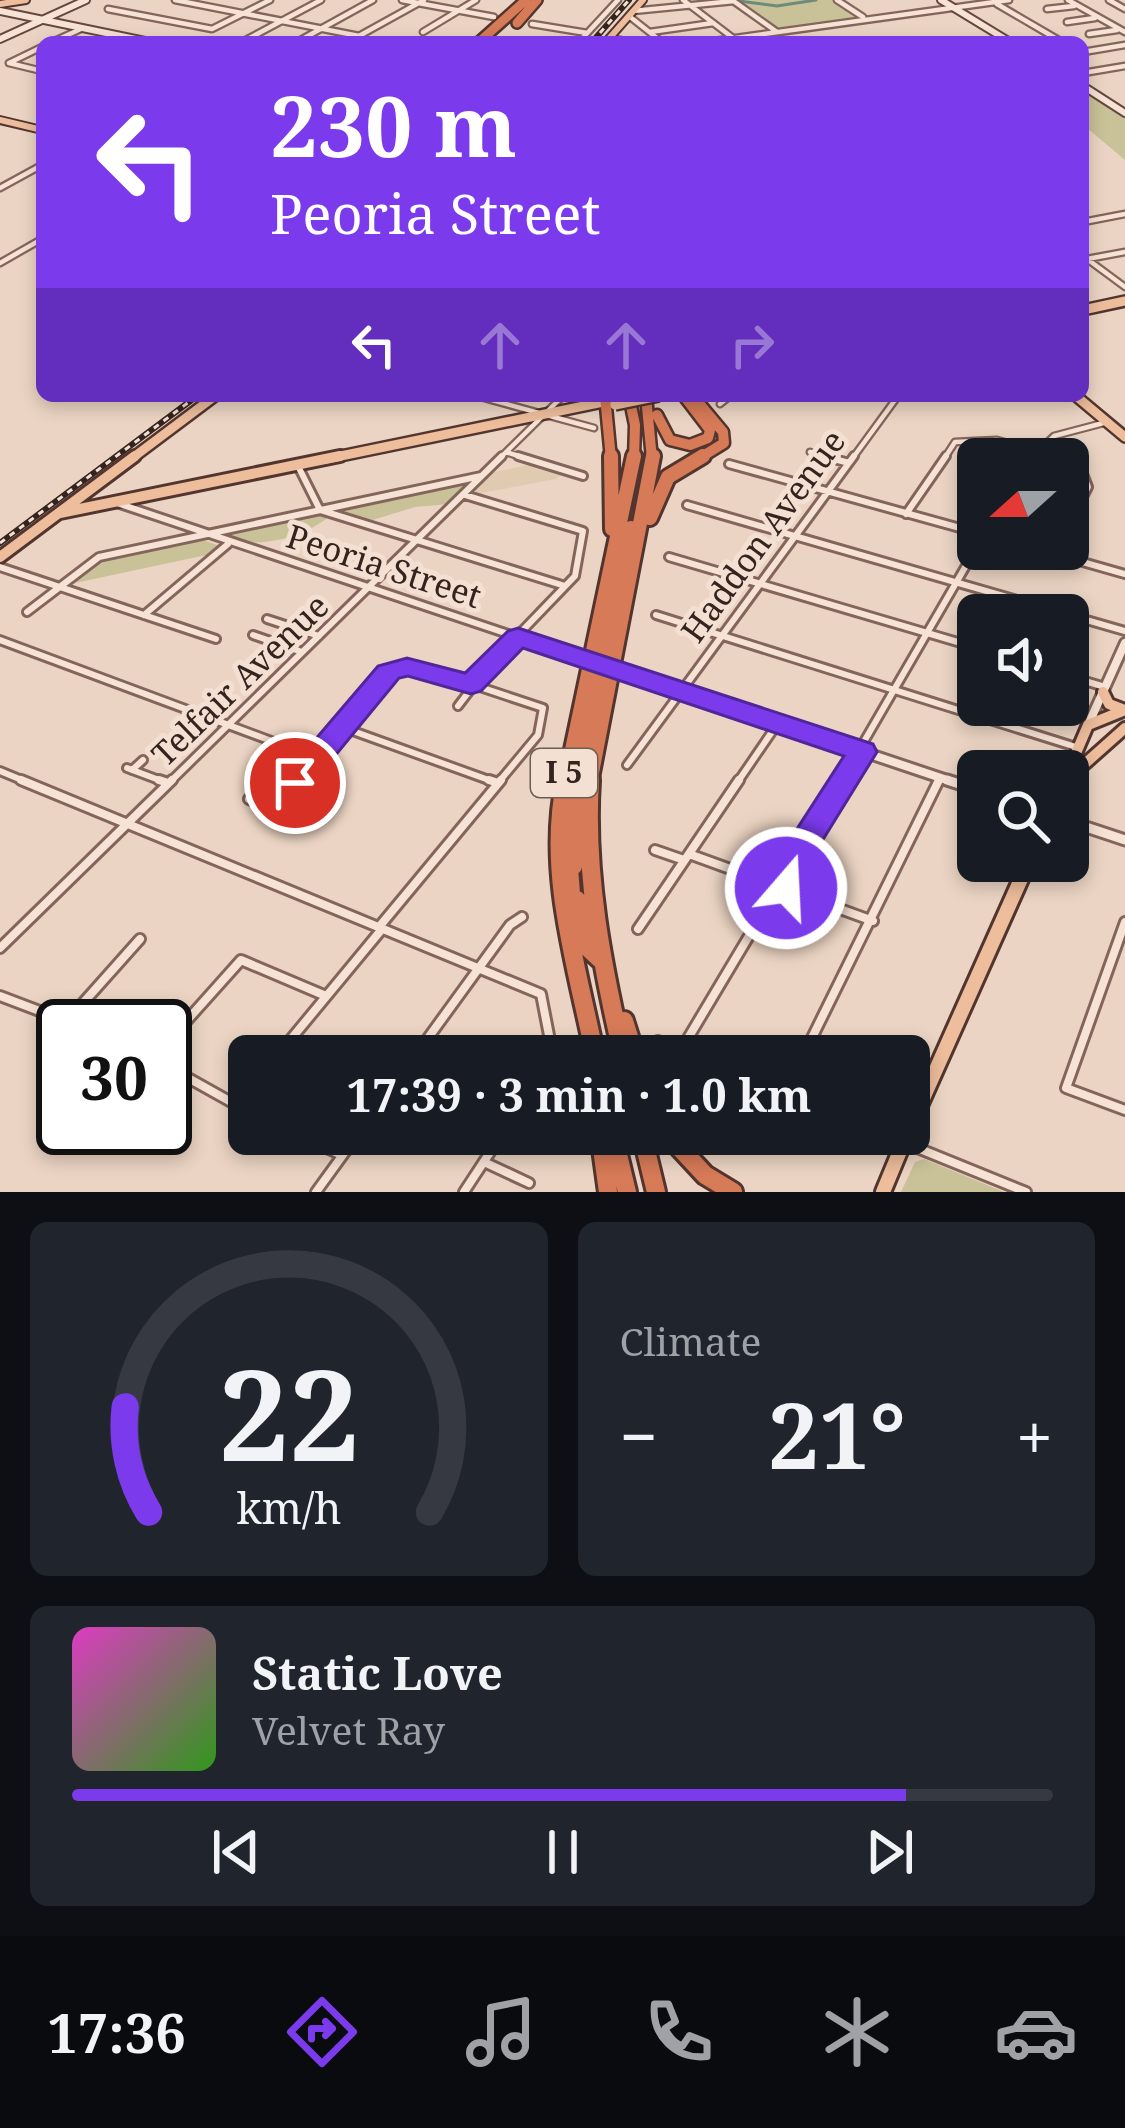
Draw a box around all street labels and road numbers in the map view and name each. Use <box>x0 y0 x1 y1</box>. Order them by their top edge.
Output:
street label: Haddon Avenue <box>670 420 855 651</box>
street label: Peoria Street <box>281 513 487 618</box>
street label: Telfair Avenue <box>141 584 338 776</box>
road number: I 5 <box>531 749 597 797</box>

